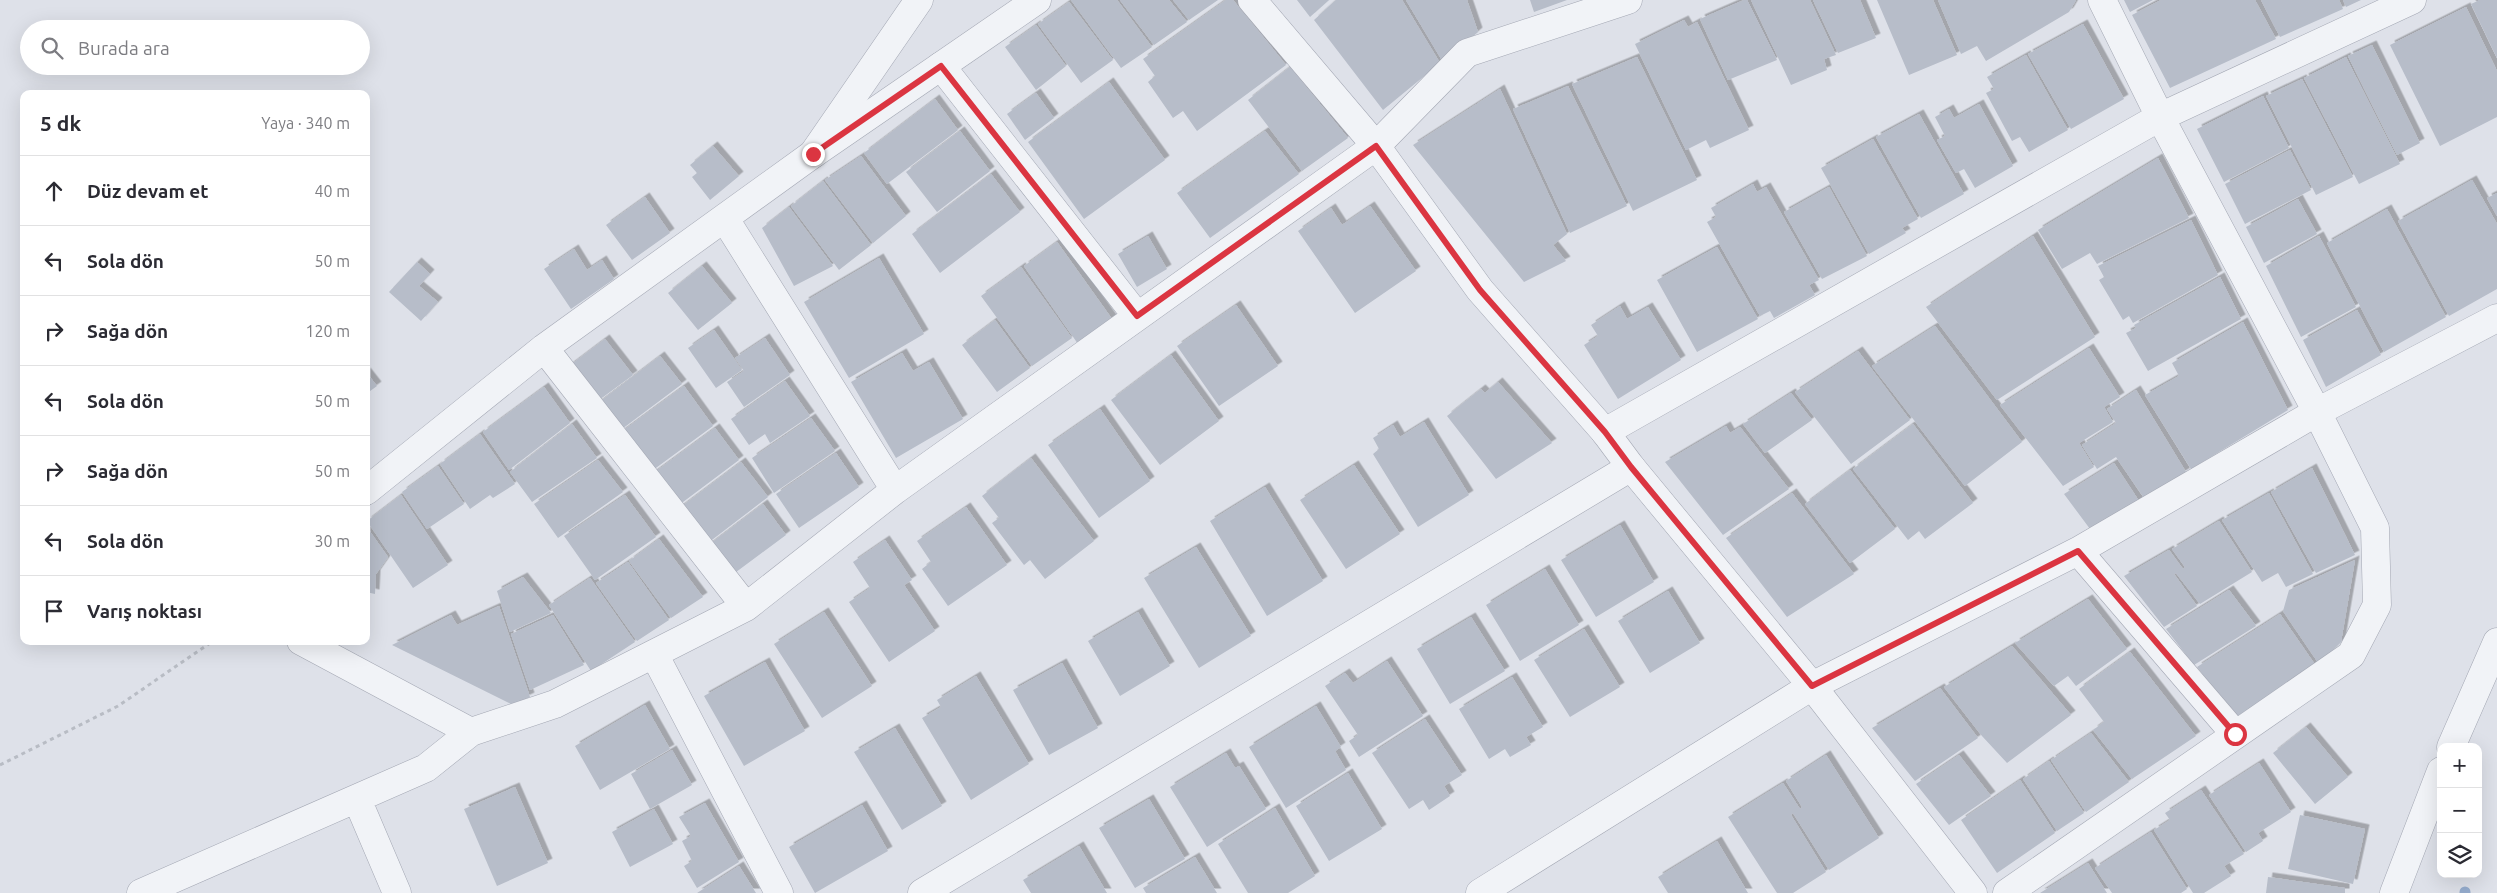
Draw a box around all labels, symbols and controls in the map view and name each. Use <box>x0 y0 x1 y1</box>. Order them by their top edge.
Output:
search box <box>20 20 370 75</box>
icon: search <box>38 34 66 62</box>
text: Burada ara <box>78 37 170 59</box>
text: 5 dk <box>40 111 81 135</box>
text: Yaya · 340 m <box>261 114 350 132</box>
route end <box>802 143 825 166</box>
icon: ahead <box>40 177 68 205</box>
text: Düz devam et <box>87 180 208 202</box>
text: 40 m <box>314 182 350 200</box>
icon: left <box>40 247 68 275</box>
text: Sola dön <box>87 250 164 272</box>
text: 50 m <box>314 252 350 270</box>
icon: right <box>40 317 68 345</box>
text: Sağa dön <box>87 320 168 342</box>
text: 120 m <box>305 322 350 340</box>
icon: left <box>40 387 68 415</box>
text: Sola dön <box>87 390 164 412</box>
text: 50 m <box>314 392 350 410</box>
icon: right <box>40 457 68 485</box>
text: Sağa dön <box>87 460 168 482</box>
text: 50 m <box>314 462 350 480</box>
icon: left <box>40 527 68 555</box>
text: Sola dön <box>87 530 164 552</box>
text: 30 m <box>314 532 350 550</box>
icon: arrive <box>40 597 68 625</box>
text: Varış noktası <box>87 600 202 622</box>
route start <box>2224 723 2247 746</box>
map controls <box>2437 743 2482 878</box>
button: + <box>2437 743 2482 788</box>
button: − <box>2437 788 2482 833</box>
button: layers <box>2437 833 2482 878</box>

